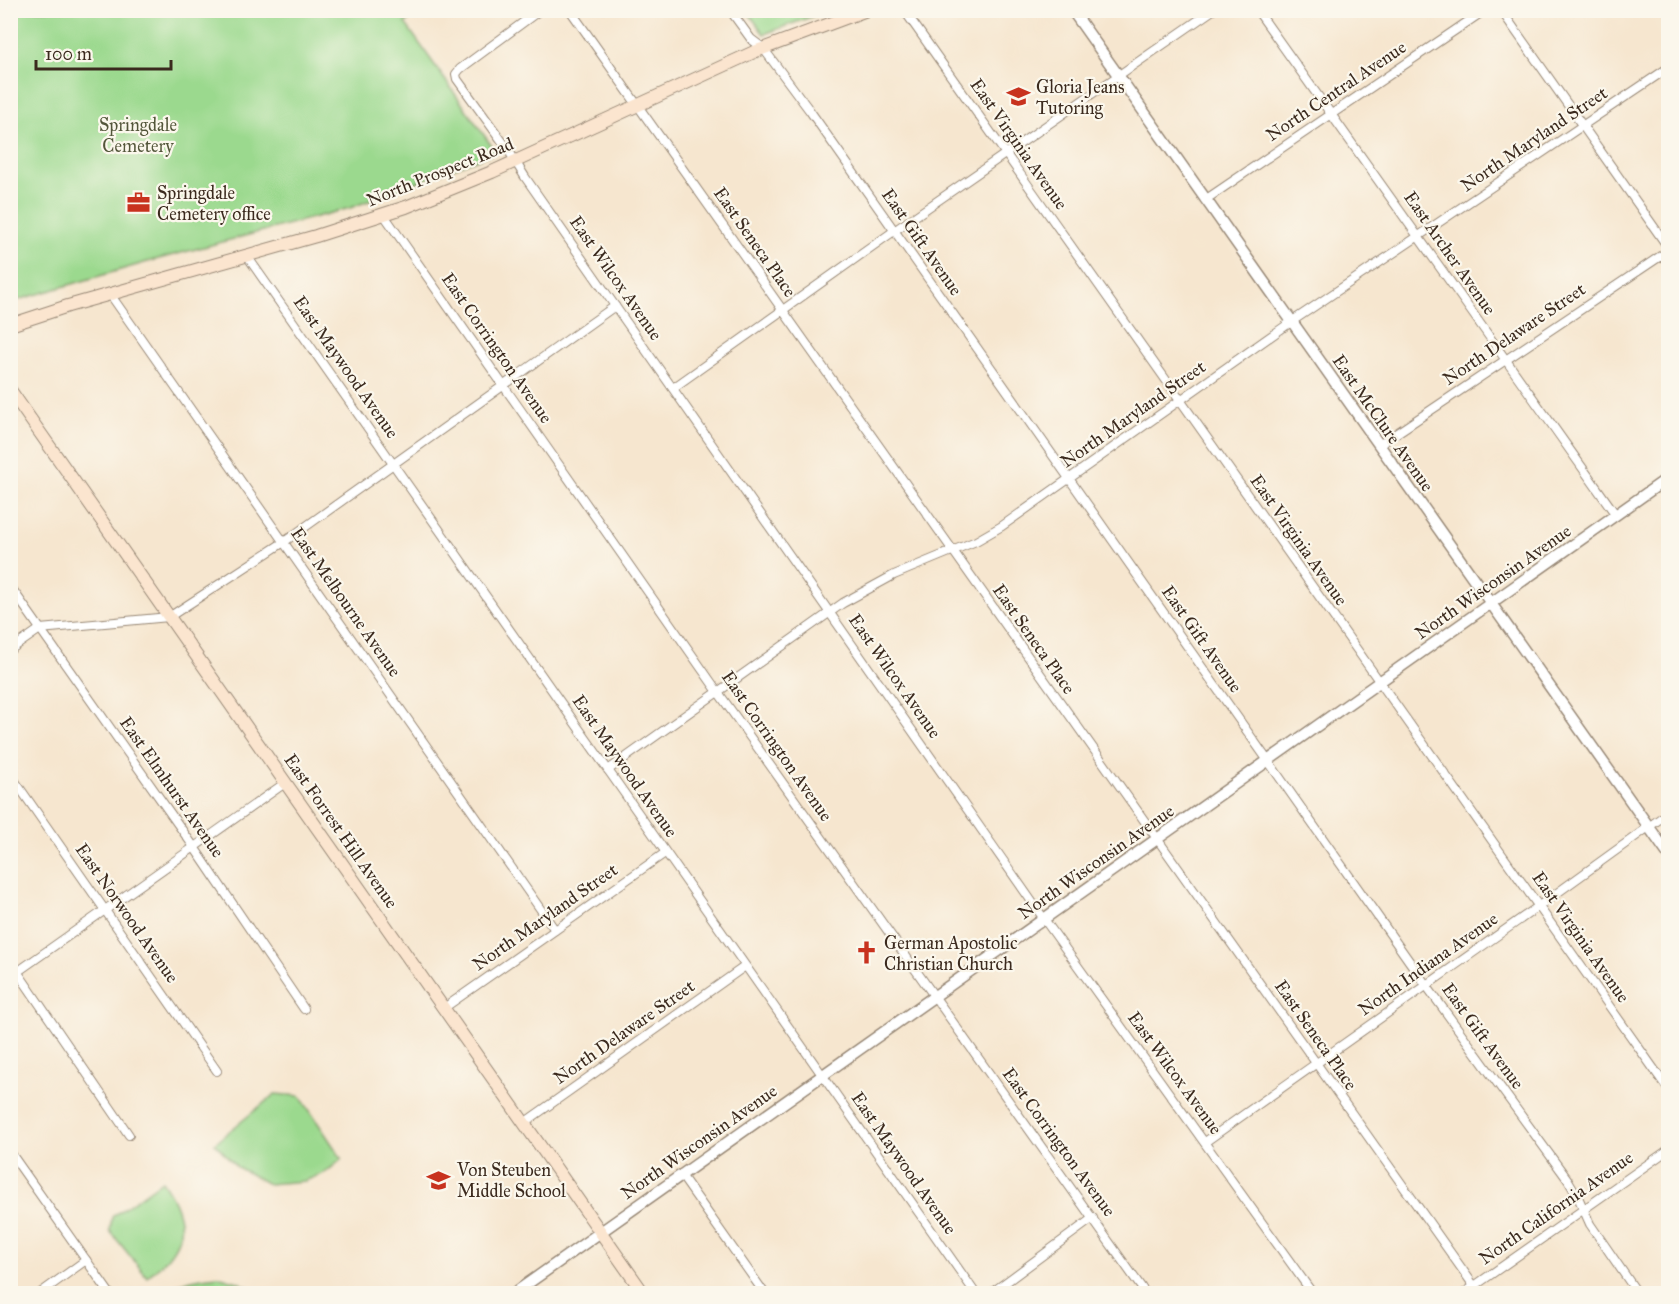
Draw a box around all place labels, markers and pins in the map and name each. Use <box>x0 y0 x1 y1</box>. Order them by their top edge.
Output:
place label: Gloria Jeans Tutoring <box>1036 76 1125 120</box>
school or university icon: Gloria Jeans Tutoring <box>1005 84 1031 110</box>
place label: Springdale Cemetery office <box>157 182 271 225</box>
office icon: Springdale Cemetery office <box>126 190 152 216</box>
place label: German Apostolic Christian Church <box>884 932 1018 975</box>
church icon: German Apostolic Christian Church <box>853 940 879 966</box>
place label: Von Steuben Middle School <box>456 1159 566 1202</box>
school or university icon: Von Steuben Middle School <box>426 1167 452 1193</box>

